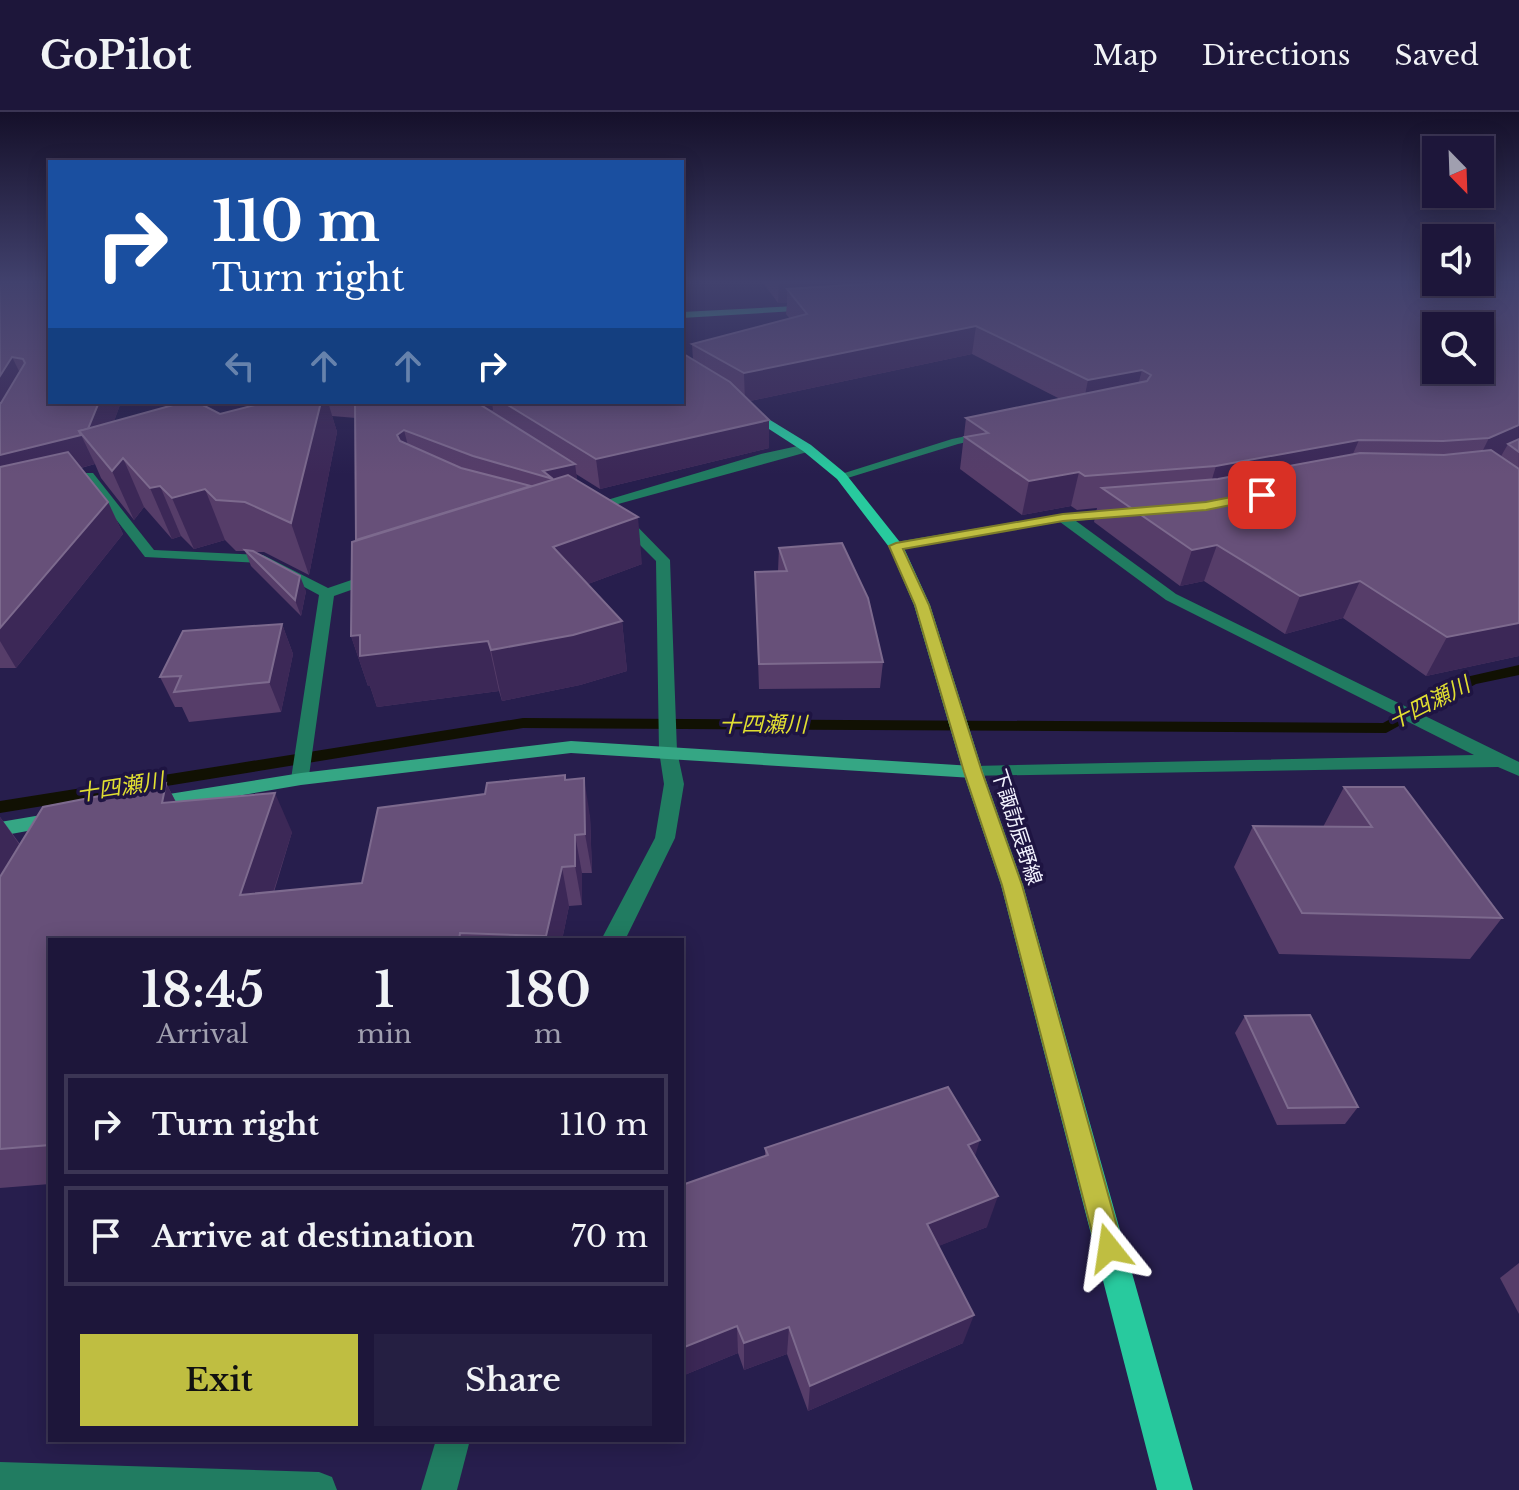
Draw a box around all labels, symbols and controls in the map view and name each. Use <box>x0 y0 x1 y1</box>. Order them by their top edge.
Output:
text: GoPilot <box>40 32 192 79</box>
text: Map <box>1093 38 1158 73</box>
text: Directions <box>1202 38 1351 73</box>
text: Saved <box>1395 38 1479 73</box>
north arrow <box>1422 136 1494 208</box>
map controls <box>1422 136 1494 384</box>
text: 110 m <box>212 187 380 256</box>
icon: right <box>80 192 184 296</box>
button: sound <box>1422 224 1494 296</box>
text: Turn right <box>212 256 405 301</box>
button: search <box>1422 312 1494 384</box>
icon: left <box>218 344 262 388</box>
icon: ahead <box>302 344 346 388</box>
icon: ahead <box>386 344 430 388</box>
icon: right <box>470 344 514 388</box>
pin <box>1228 461 1296 529</box>
icon: arrive <box>1240 473 1284 517</box>
water label: 十四瀬川 <box>1384 670 1476 735</box>
water label: 十四瀬川 <box>719 711 809 738</box>
water label: 十四瀬川 <box>74 766 168 807</box>
street label: 下諏訪辰野線 <box>987 766 1047 888</box>
text: 18:45 <box>141 960 264 1020</box>
text: 1 <box>374 960 395 1020</box>
text: 180 <box>505 960 591 1020</box>
text: Arrival <box>156 1018 249 1050</box>
text: min <box>357 1018 412 1050</box>
text: m <box>534 1018 562 1050</box>
icon: right <box>84 1102 128 1146</box>
text: Turn right <box>152 1106 319 1143</box>
text: 110 m <box>559 1106 648 1143</box>
position arrow <box>1067 1206 1151 1290</box>
icon: arrive <box>84 1214 128 1258</box>
text: Arrive at destination <box>152 1218 475 1255</box>
text: 70 m <box>571 1218 648 1255</box>
button: Exit <box>80 1334 358 1426</box>
button: Share <box>374 1334 652 1426</box>

